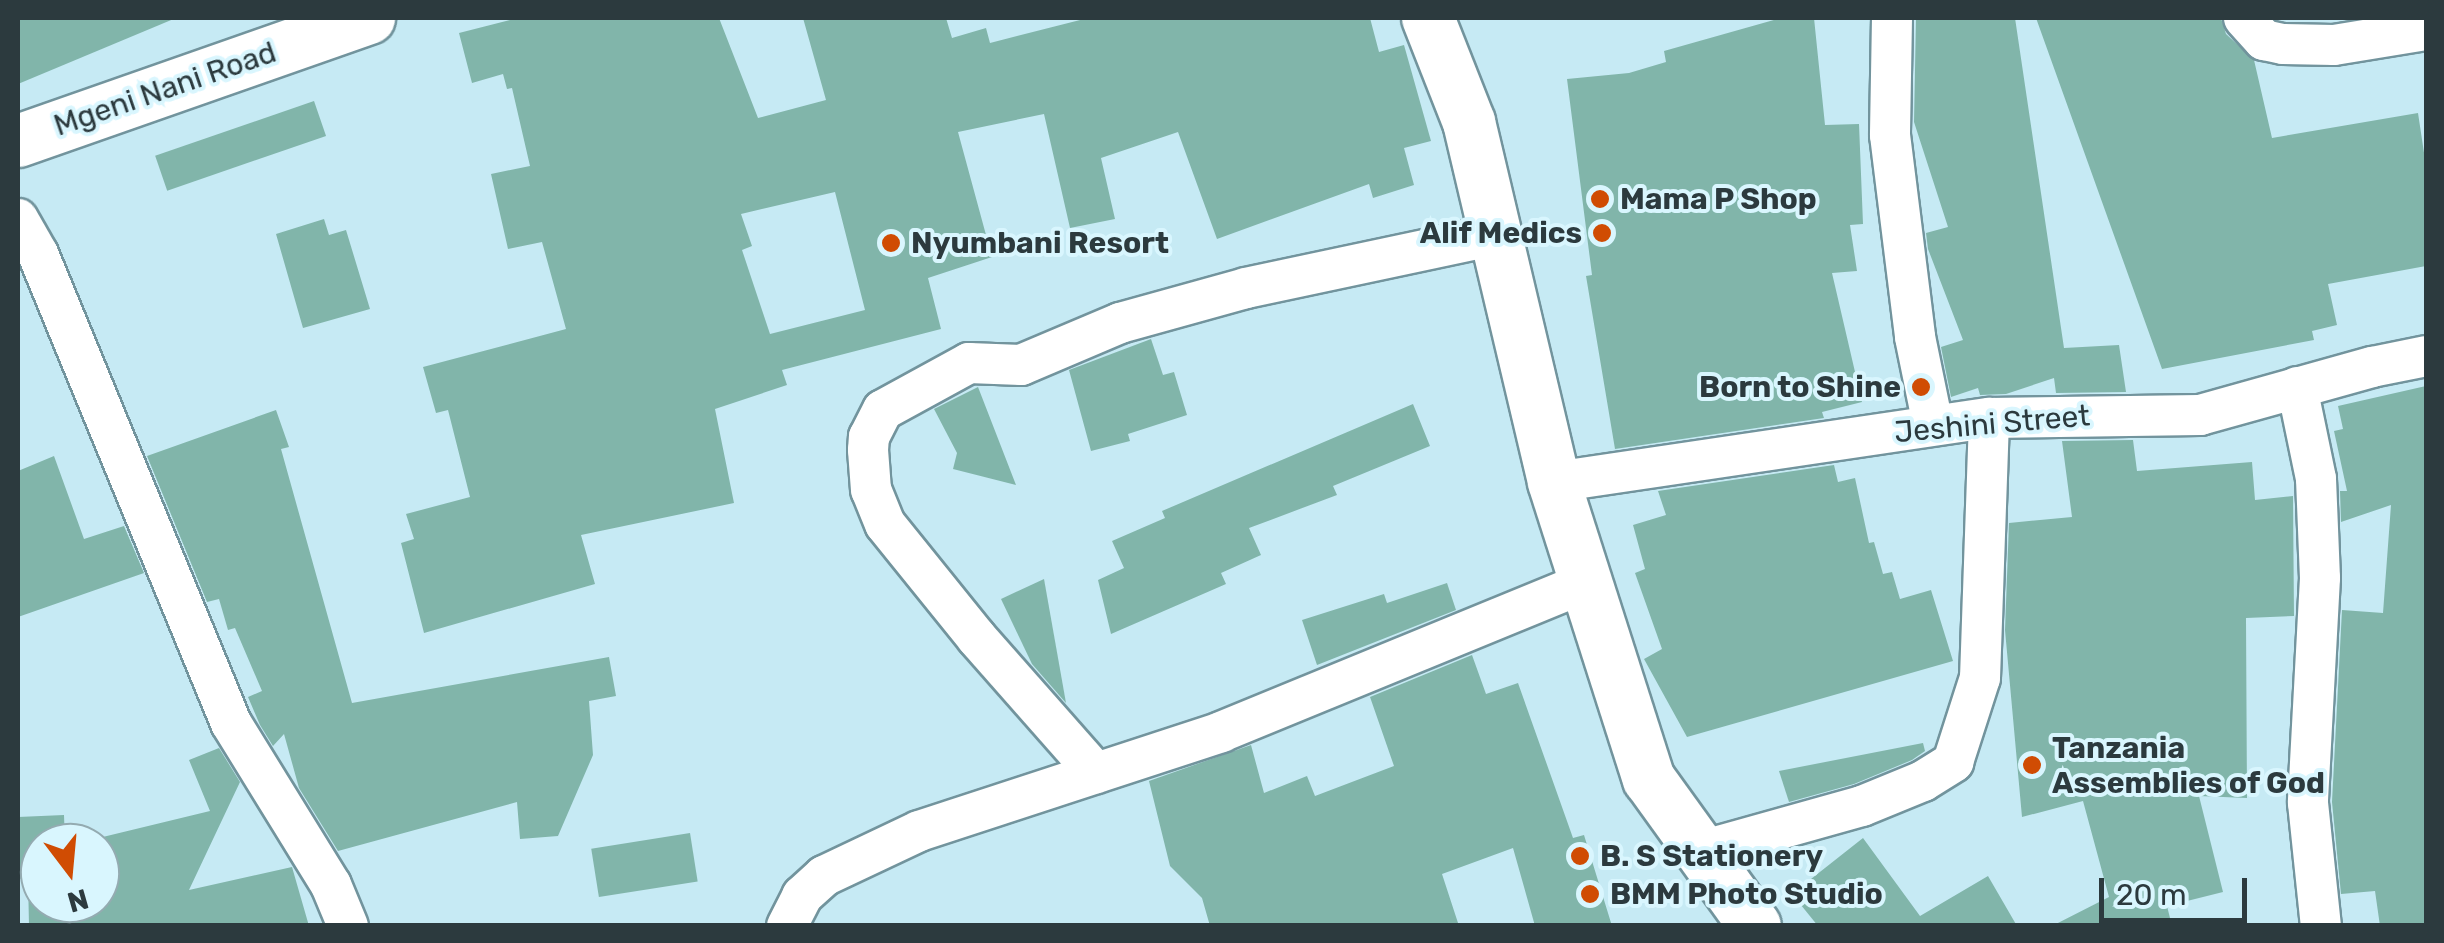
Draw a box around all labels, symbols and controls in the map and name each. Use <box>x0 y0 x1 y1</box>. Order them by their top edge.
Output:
street label: Mgeni Nani Road <box>49 34 281 144</box>
place label: Mama P Shop <box>1620 181 1817 217</box>
marker: Mama P Shop <box>1589 188 1611 210</box>
place label: Alif Medics <box>1419 215 1582 251</box>
marker: Alif Medics <box>1591 222 1613 244</box>
place label: Nyumbani Resort <box>911 225 1169 261</box>
marker: Nyumbani Resort <box>880 232 902 254</box>
place label: Born to Shine <box>1698 369 1901 405</box>
marker: Born to Shine <box>1910 376 1932 398</box>
street label: Jeshini Street <box>1893 398 2091 450</box>
place label: Tanzania Assemblies of God <box>2052 730 2326 800</box>
marker: Tanzania Assemblies of God <box>2021 754 2043 776</box>
north arrow <box>20 823 120 923</box>
place label: B. S Stationery <box>1600 838 1823 874</box>
marker: B. S Stationery <box>1569 845 1591 867</box>
scale bar <box>2104 858 2252 920</box>
place label: BMM Photo Studio <box>1610 876 1883 912</box>
text: 20 m <box>2116 877 2187 913</box>
text: N <box>64 882 92 919</box>
marker: BMM Photo Studio <box>1579 883 1601 905</box>

